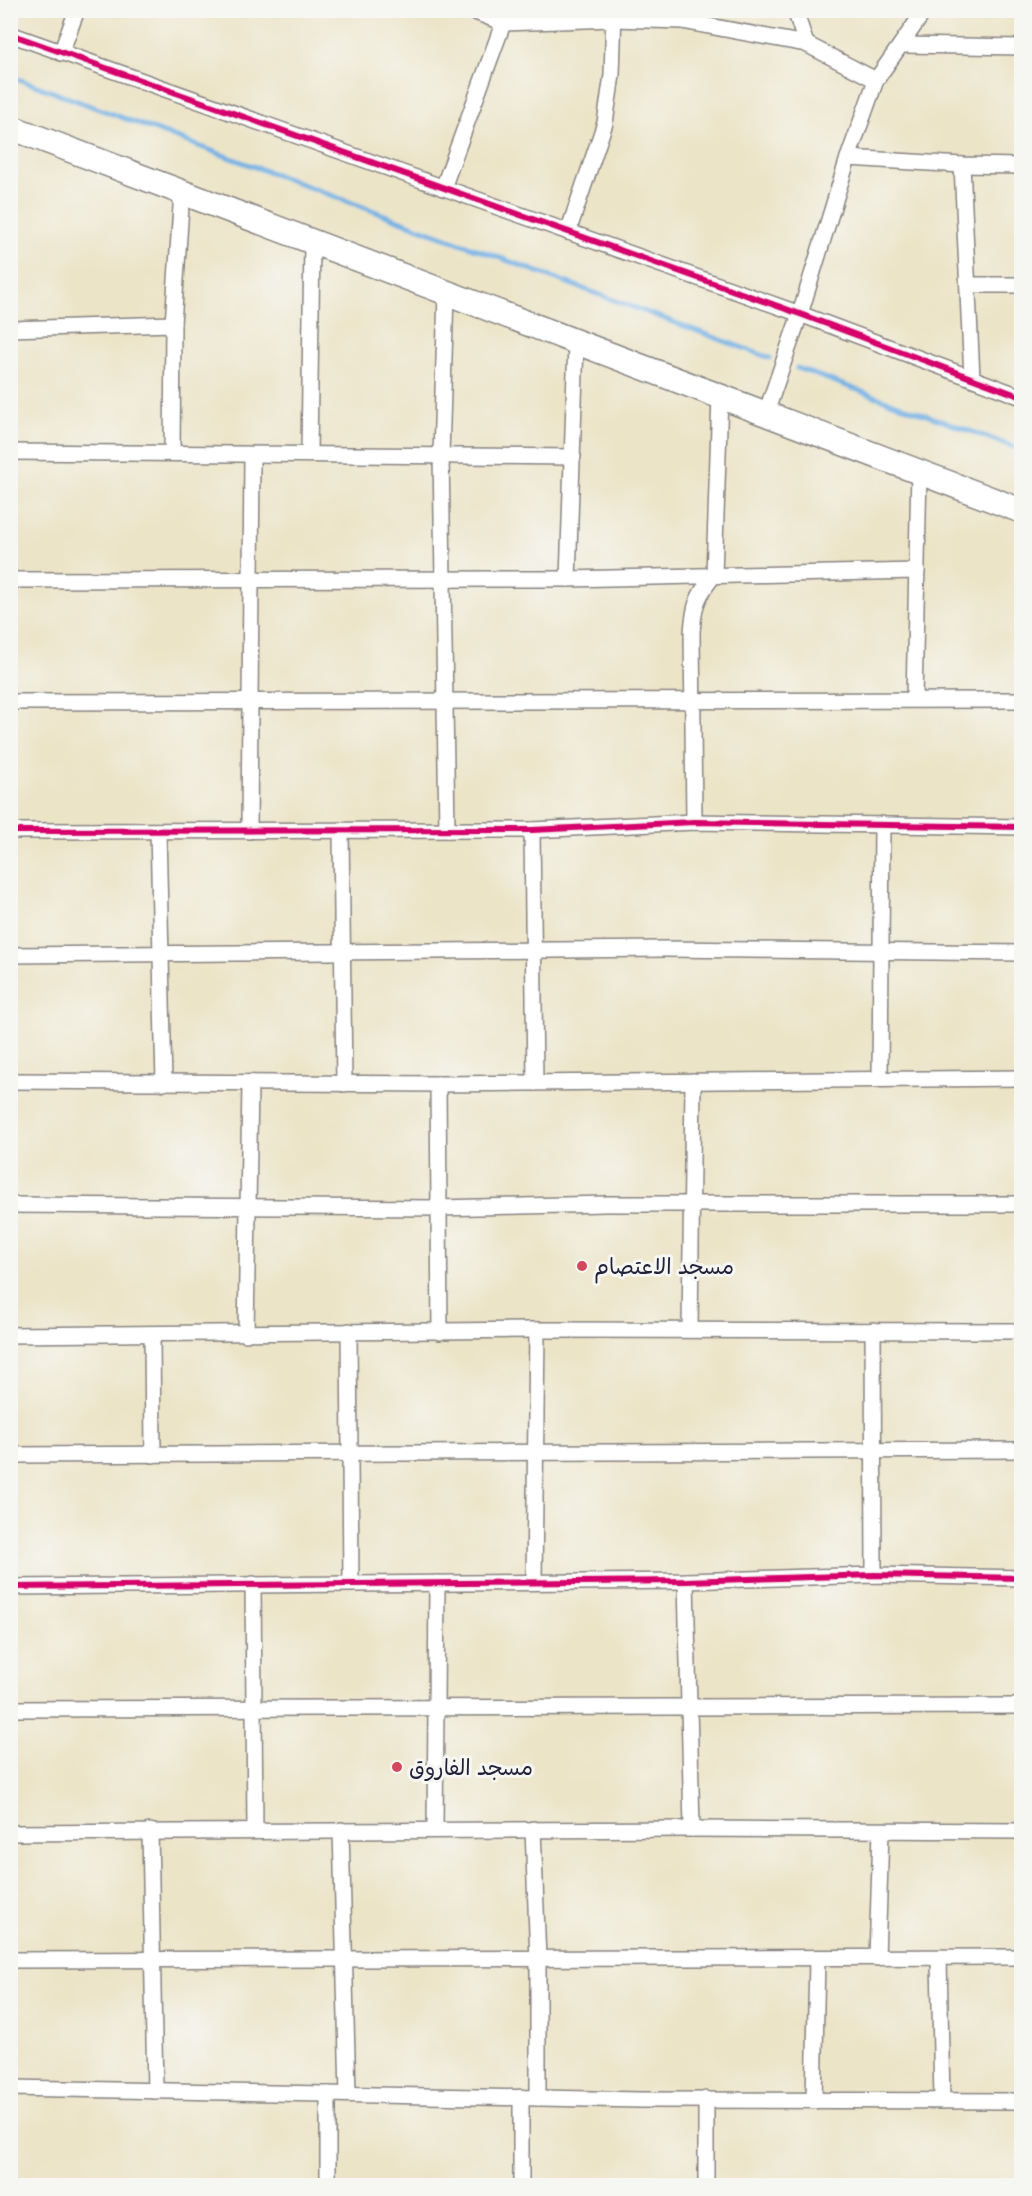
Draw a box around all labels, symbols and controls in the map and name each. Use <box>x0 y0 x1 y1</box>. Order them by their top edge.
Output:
place label: مسجد الاعتصام <box>594 1254 734 1284</box>
marker: مسجد الاعتصام <box>575 1259 589 1273</box>
place label: مسجد الفاروق <box>409 1755 533 1783</box>
marker: مسجد الفاروق <box>390 1760 404 1774</box>

